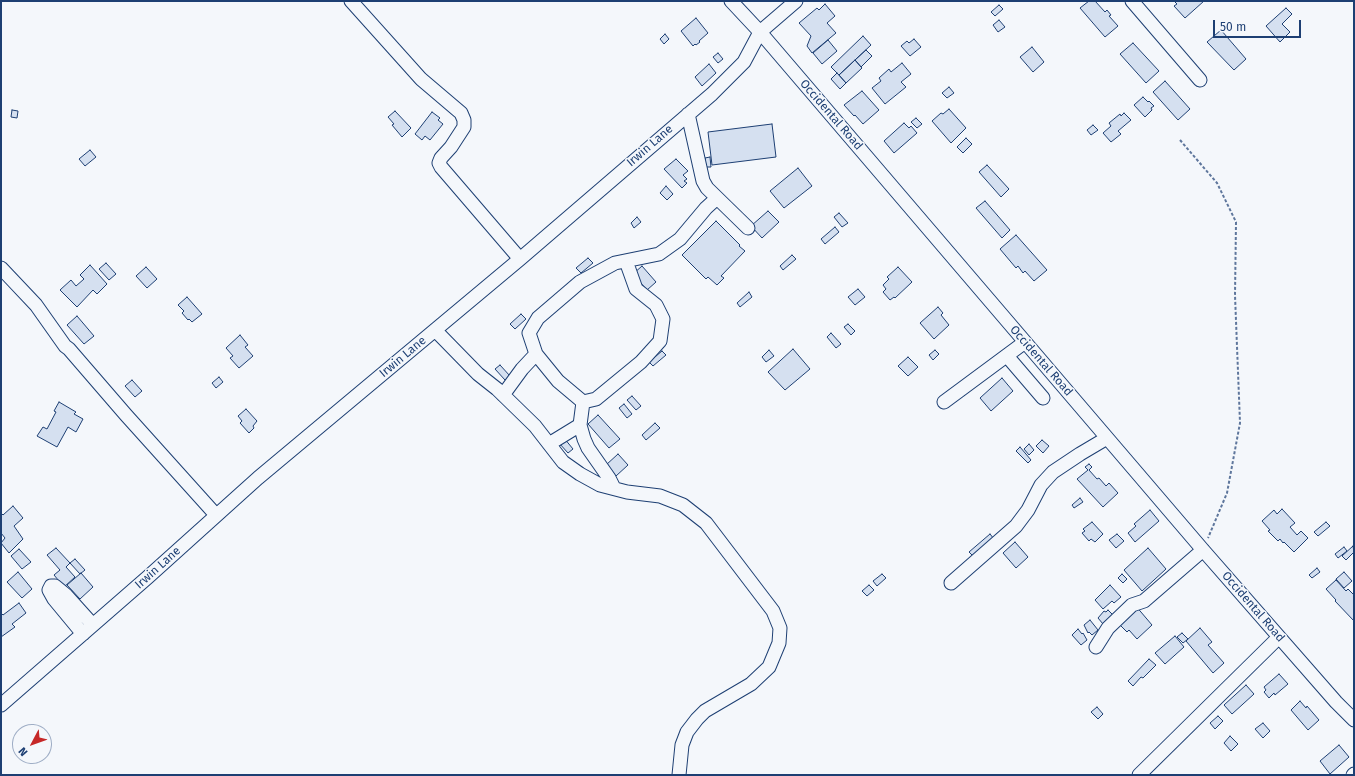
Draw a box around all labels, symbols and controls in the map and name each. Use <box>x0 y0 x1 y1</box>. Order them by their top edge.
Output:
scale bar <box>1215 12 1303 38</box>
text: 50 m <box>1220 20 1246 34</box>
street label: Occidental Road <box>796 77 866 153</box>
street label: Irwin Lane <box>624 122 676 170</box>
street label: Occidental Road <box>1006 323 1076 399</box>
street label: Irwin Lane <box>377 333 429 381</box>
street label: Irwin Lane <box>132 544 184 592</box>
street label: Occidental Road <box>1218 569 1288 645</box>
north arrow <box>12 724 52 764</box>
text: N <box>16 745 31 759</box>

